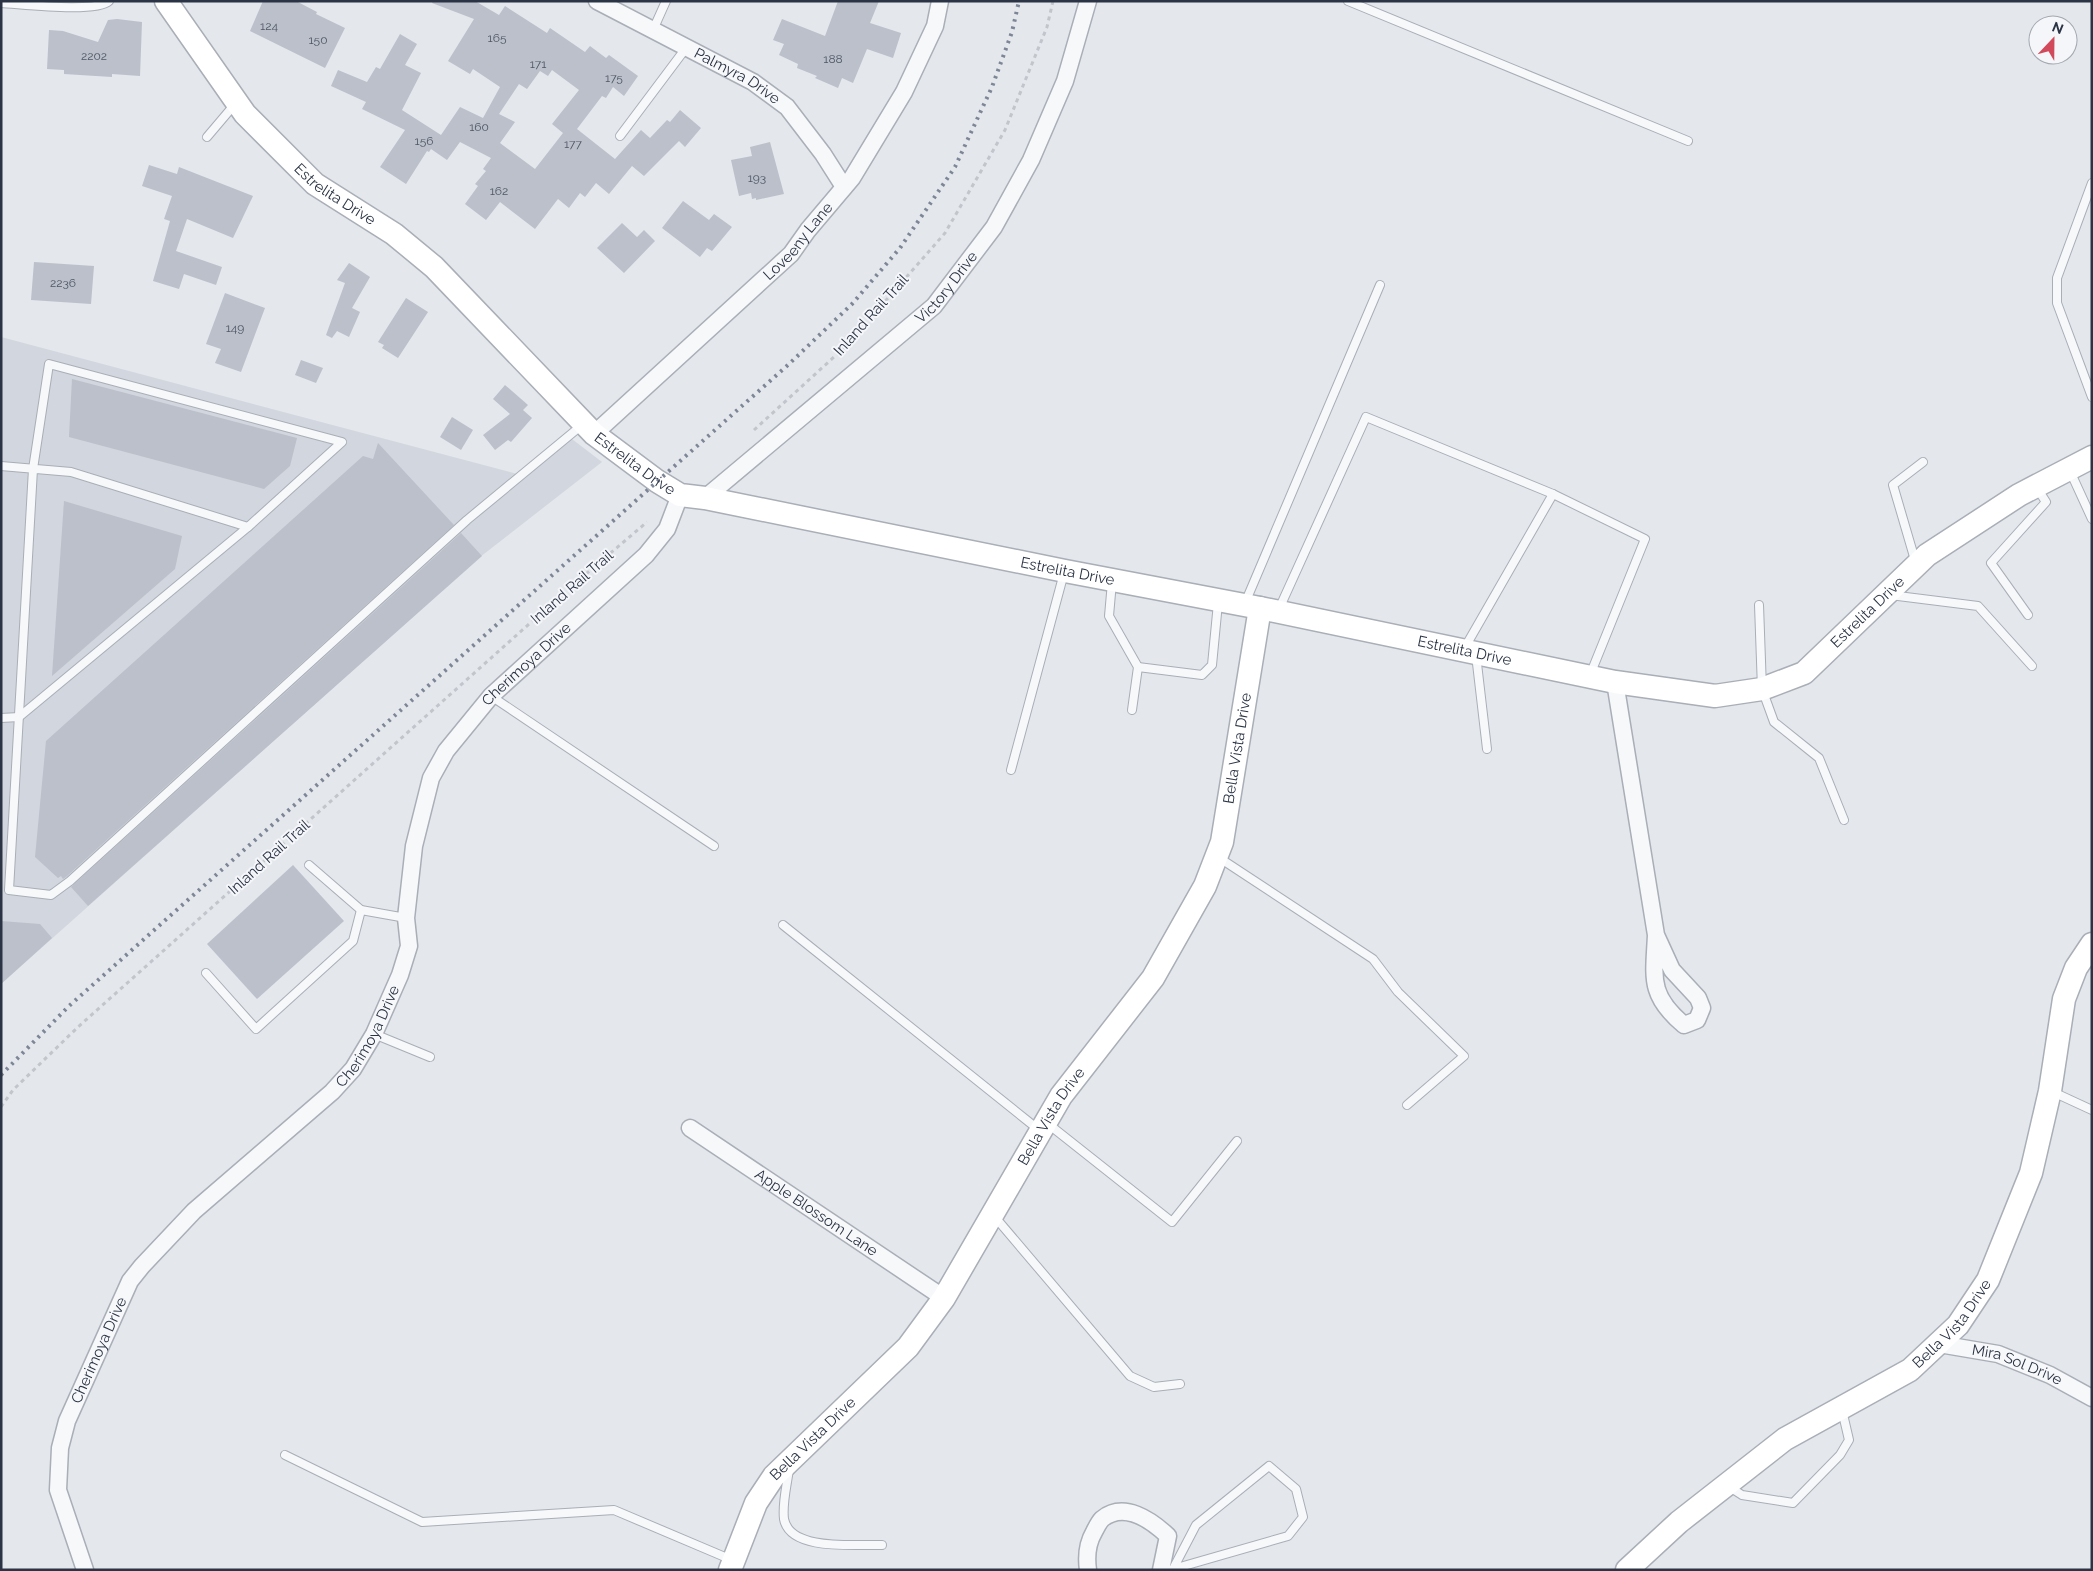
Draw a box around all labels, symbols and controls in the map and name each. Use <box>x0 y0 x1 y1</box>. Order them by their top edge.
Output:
north arrow <box>2028 15 2078 65</box>
house number: 124 <box>260 19 278 33</box>
text: N <box>2050 19 2066 37</box>
house number: 165 <box>488 31 507 45</box>
house number: 150 <box>308 33 328 47</box>
street label: Palmyra Drive <box>691 44 784 108</box>
house number: 2202 <box>81 49 107 63</box>
house number: 188 <box>823 52 843 66</box>
house number: 171 <box>530 57 546 71</box>
house number: 175 <box>605 71 623 85</box>
house number: 160 <box>469 120 489 134</box>
house number: 156 <box>415 134 433 148</box>
house number: 177 <box>564 137 583 151</box>
street label: Estrelita Drive <box>291 160 379 229</box>
house number: 193 <box>748 171 766 185</box>
house number: 162 <box>490 184 508 198</box>
street label: Loveeny Lane <box>759 199 837 284</box>
street label: Victory Drive <box>911 248 981 327</box>
street label: Inland Rail Trail <box>830 270 913 359</box>
house number: 2236 <box>50 276 76 290</box>
house number: 149 <box>226 321 244 335</box>
street label: Estrelita Drive <box>591 428 679 499</box>
street label: Inland Rail Trail <box>527 546 618 628</box>
street label: Estrelita Drive <box>1019 553 1116 589</box>
street label: Estrelita Drive <box>1827 572 1908 652</box>
street label: Cherimoya Drive <box>478 619 575 709</box>
street label: Estrelita Drive <box>1416 632 1513 669</box>
street label: Bella Vista Drive <box>1219 691 1255 805</box>
street label: Inland Rail Trail <box>225 815 314 898</box>
street label: Cherimoya Drive <box>332 982 403 1091</box>
street label: Bella Vista Drive <box>1014 1064 1089 1169</box>
street label: Apple Blossom Lane <box>751 1165 881 1260</box>
street label: Bella Vista Drive <box>1909 1276 1995 1372</box>
street label: Cherimoya Drive <box>67 1294 131 1406</box>
street label: Mira Sol Drive <box>1971 1341 2066 1389</box>
street label: Bella Vista Drive <box>766 1393 859 1484</box>

